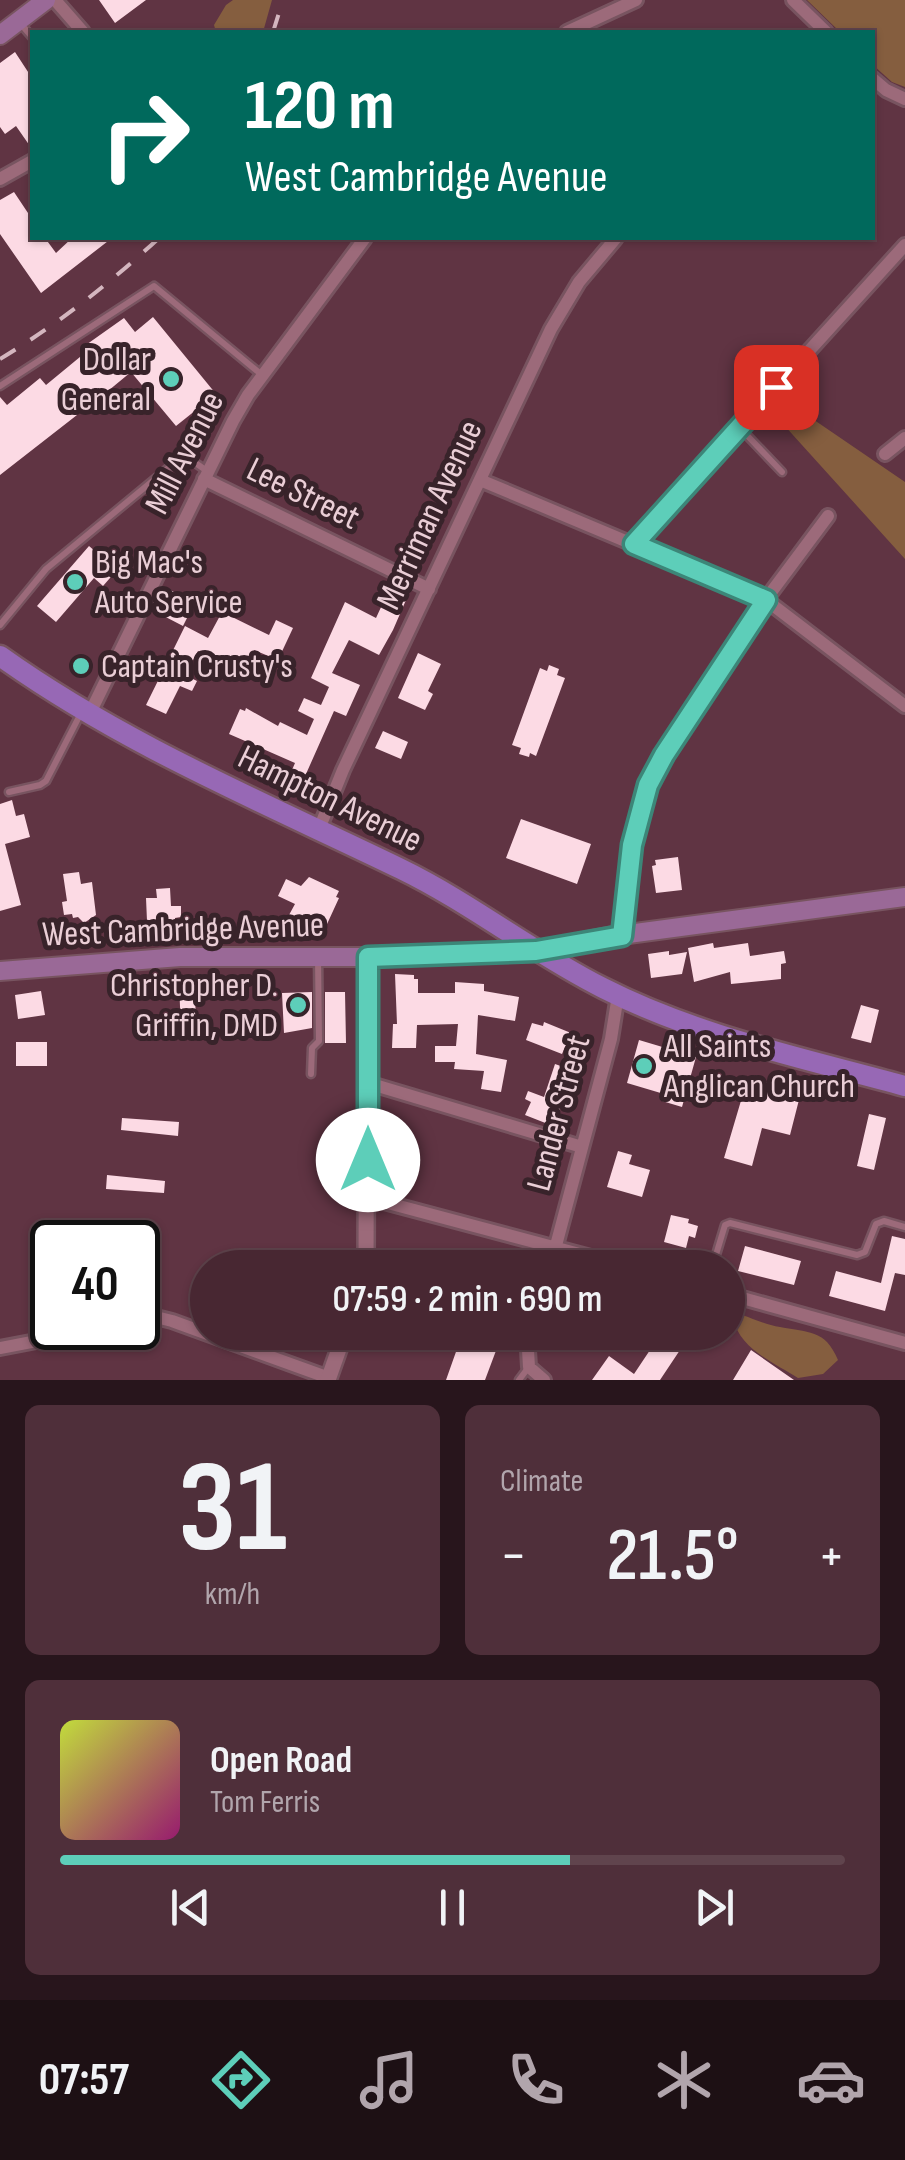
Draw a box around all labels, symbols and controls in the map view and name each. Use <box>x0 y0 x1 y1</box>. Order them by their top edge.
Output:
text: 120 m <box>245 65 395 149</box>
icon: right <box>80 70 210 200</box>
text: West Cambridge Avenue <box>245 150 608 205</box>
place label: Dollar General <box>61 338 151 421</box>
pin <box>734 345 819 430</box>
icon: arrive <box>749 360 804 415</box>
marker: Dollar General <box>160 368 182 390</box>
street label: Mill Avenue <box>136 385 234 521</box>
street label: Merriman Avenue <box>368 414 492 616</box>
street label: Lee Street <box>240 448 366 540</box>
place label: Big Mac's Auto Service <box>94 541 242 624</box>
marker: Big Mac's Auto Service <box>64 571 86 593</box>
place label: Captain Crusty's <box>101 645 293 688</box>
marker: Captain Crusty's <box>70 655 92 677</box>
street label: Hampton Avenue <box>231 736 429 862</box>
street label: West Cambridge Avenue <box>41 904 325 956</box>
place label: Christopher D. Griffin, DMD <box>110 964 278 1047</box>
marker: Christopher D. Griffin, DMD <box>287 994 309 1016</box>
place label: All Saints Anglican Church <box>663 1025 855 1108</box>
street label: Lander Street <box>518 1030 600 1196</box>
marker: All Saints Anglican Church <box>633 1055 655 1077</box>
position arrow <box>316 1108 420 1212</box>
speed limit sign: 40 <box>30 1220 160 1350</box>
text: 07:59 · 2 min · 690 m <box>333 1277 602 1322</box>
text: 31 <box>178 1432 287 1588</box>
text: Climate <box>500 1462 583 1501</box>
text: 21.5° <box>606 1511 739 1602</box>
text: − <box>500 1523 527 1590</box>
text: + <box>818 1523 845 1590</box>
text: km/h <box>205 1575 260 1614</box>
text: Open Road <box>210 1738 352 1783</box>
text: Tom Ferris <box>210 1783 320 1822</box>
icon: previous <box>163 1880 218 1935</box>
icon: pause <box>425 1880 480 1935</box>
icon: next <box>687 1880 742 1935</box>
icon: directions <box>206 2045 276 2115</box>
icon: music <box>354 2045 424 2115</box>
icon: phone <box>501 2045 571 2115</box>
icon: climate <box>649 2045 719 2115</box>
icon: car <box>796 2045 866 2115</box>
text: 07:57 <box>39 2053 129 2108</box>

